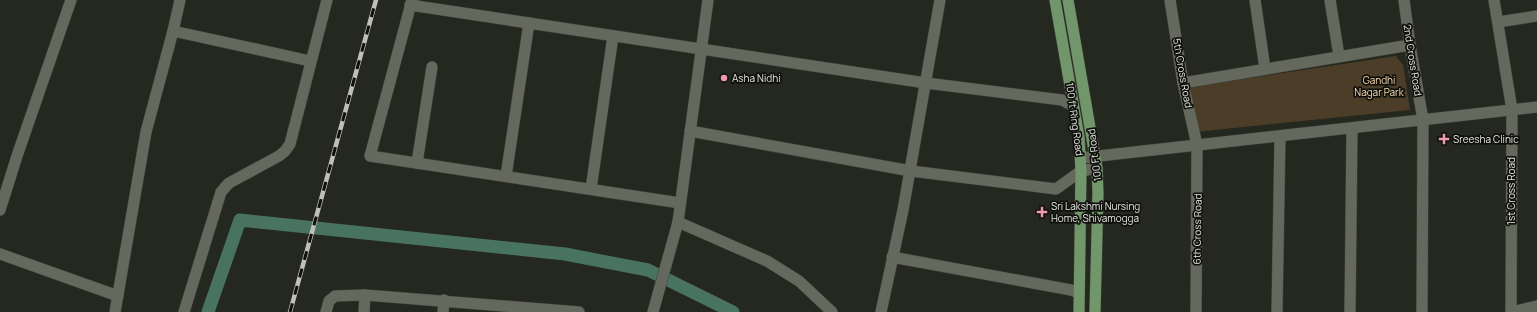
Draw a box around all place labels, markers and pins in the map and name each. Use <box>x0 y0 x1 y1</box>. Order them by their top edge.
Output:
place label: Asha Nidhi <box>732 71 780 85</box>
marker: Asha Nidhi <box>719 73 729 83</box>
place label: Sreesha Clinic <box>1453 132 1519 146</box>
marker: Sreesha Clinic <box>1438 133 1450 145</box>
place label: Sri Lakshmi Nursing Home, Shivamogga <box>1051 199 1140 225</box>
marker: Sri Lakshmi Nursing Home, Shivamogga <box>1036 206 1048 218</box>

